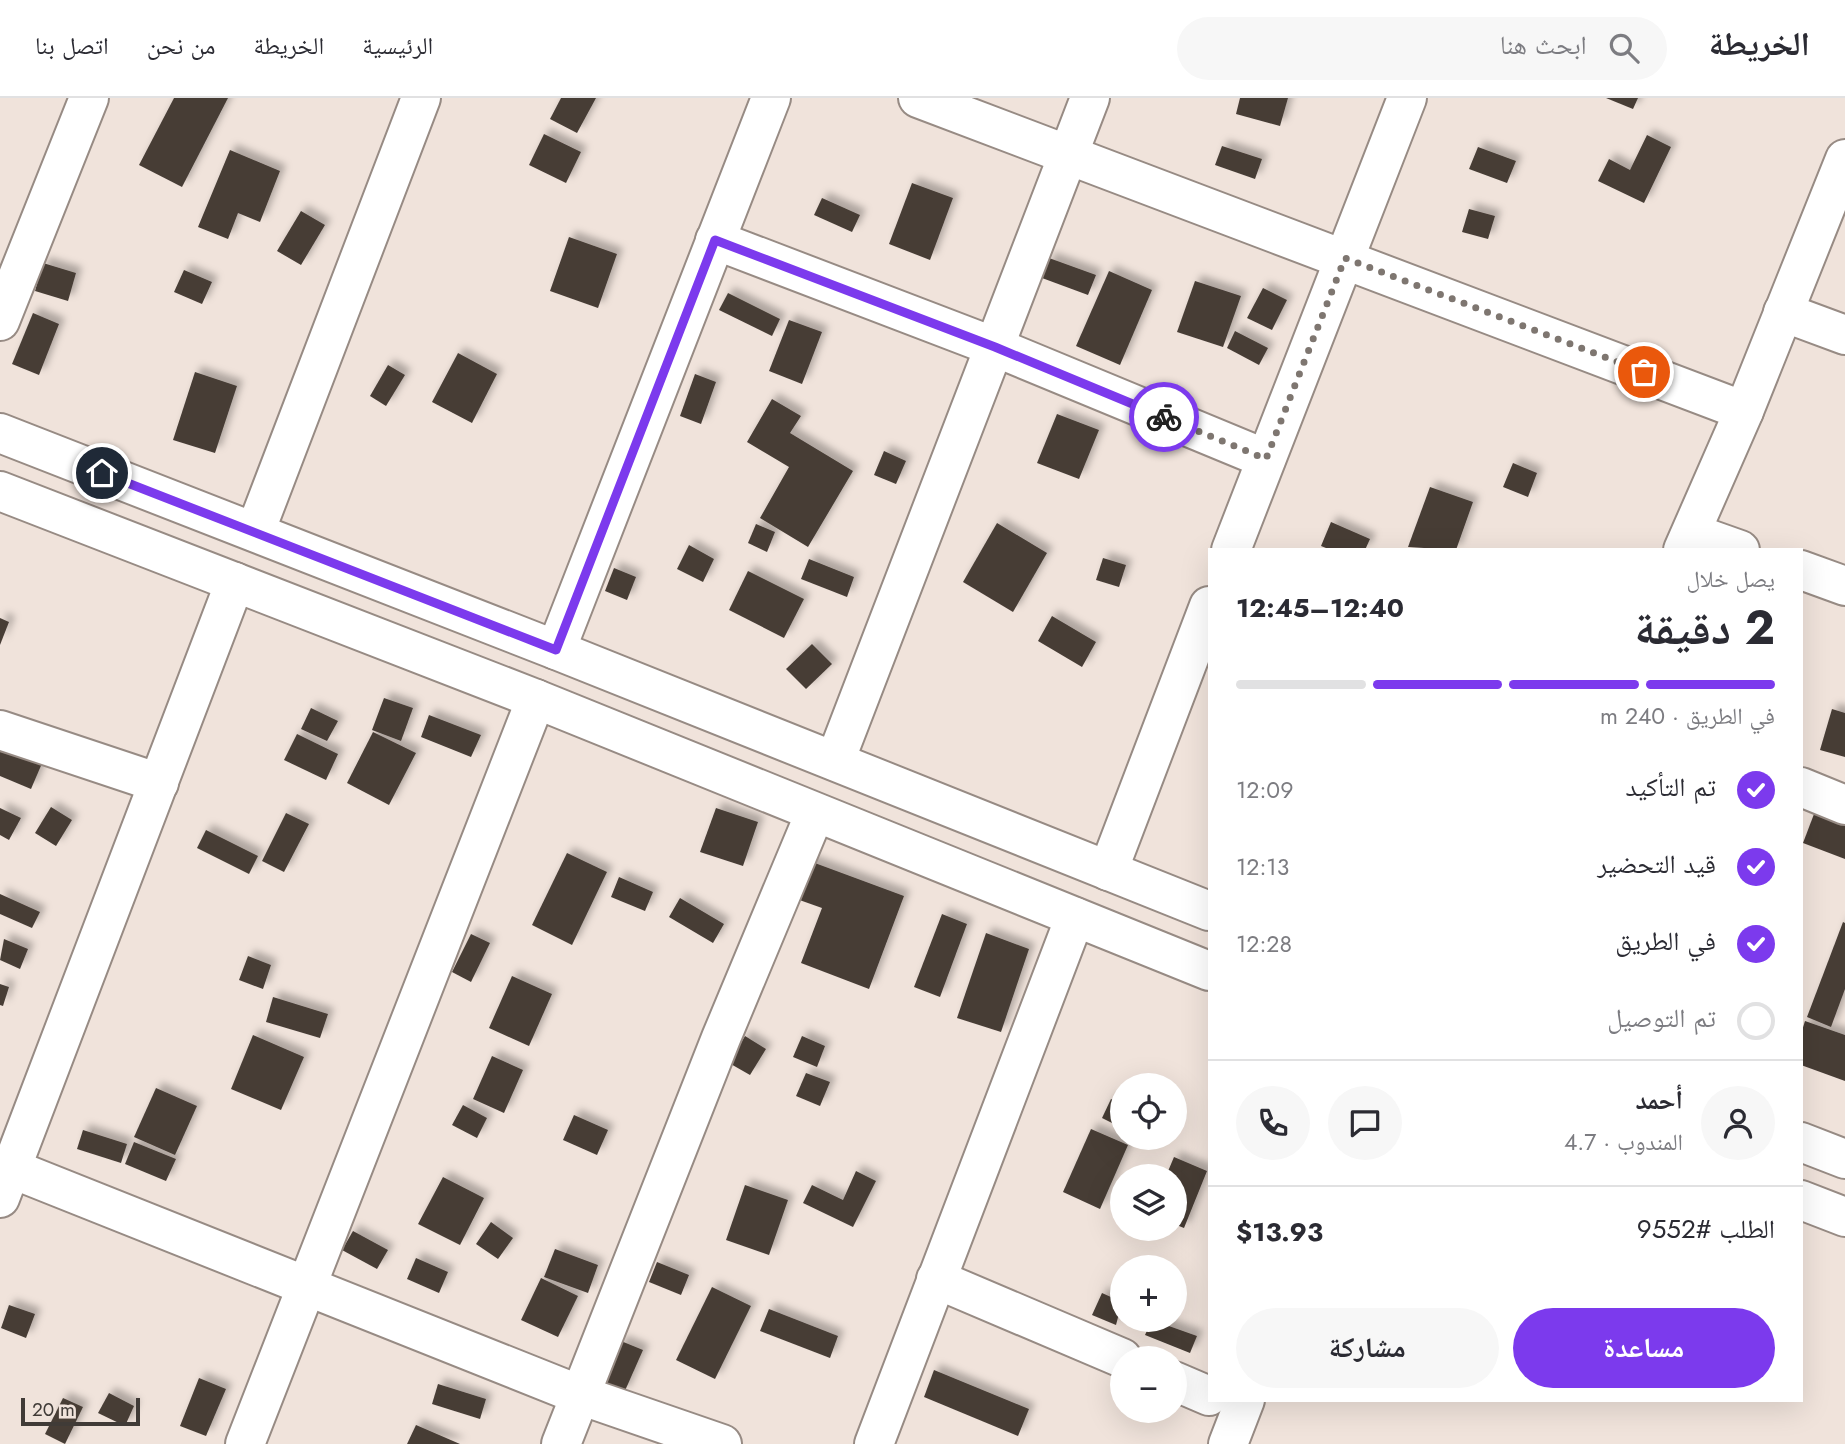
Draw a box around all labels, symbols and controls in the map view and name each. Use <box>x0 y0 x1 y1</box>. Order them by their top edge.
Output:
search box <box>1177 17 1667 80</box>
text: الخريطة <box>1709 20 1810 67</box>
text: ابحث هنا <box>1500 26 1587 64</box>
text: اتصل بنا <box>35 28 109 63</box>
text: من نحن <box>147 28 216 63</box>
text: الخريطة <box>254 28 324 63</box>
text: الرئيسية <box>362 28 433 63</box>
icon: search <box>1605 29 1643 67</box>
pin <box>1614 342 1674 402</box>
icon: bag <box>1625 353 1663 391</box>
courier <box>1129 382 1199 452</box>
icon: bike <box>1145 398 1183 436</box>
pin <box>72 443 132 503</box>
icon: home <box>83 454 121 492</box>
text: يصل خلال <box>1686 562 1775 596</box>
text: 12:40–12:45 <box>1236 589 1404 627</box>
text: 2 دقيقة <box>1634 595 1775 661</box>
text: في الطريق · 240 m <box>1600 699 1775 733</box>
text: تم التأكيد <box>1625 768 1716 806</box>
icon: check <box>1737 771 1775 809</box>
text: 12:09 <box>1236 773 1293 807</box>
text: قيد التحضير <box>1597 845 1716 883</box>
icon: check <box>1737 848 1775 886</box>
text: 12:13 <box>1236 850 1289 884</box>
text: في الطريق <box>1615 922 1716 960</box>
icon: check <box>1737 925 1775 963</box>
text: 12:28 <box>1236 927 1292 961</box>
text: تم التوصيل <box>1607 999 1716 1037</box>
map controls <box>1110 1073 1187 1423</box>
button: locate <box>1110 1073 1187 1150</box>
text: أحمد <box>1635 1081 1683 1119</box>
button: phone <box>1236 1086 1310 1160</box>
button: chat <box>1328 1086 1402 1160</box>
button: person <box>1701 1086 1775 1160</box>
text: المندوب · 4.7 <box>1564 1125 1683 1159</box>
button: layers <box>1110 1164 1187 1241</box>
text: الطلب #9552 <box>1637 1210 1775 1248</box>
text: $13.93 <box>1236 1213 1323 1251</box>
button: + <box>1110 1255 1187 1332</box>
button: مشاركة <box>1236 1308 1499 1388</box>
button: مساعدة <box>1513 1308 1775 1388</box>
button: − <box>1110 1346 1187 1423</box>
scale bar <box>21 1395 140 1427</box>
text: 20 m <box>32 1396 75 1423</box>

